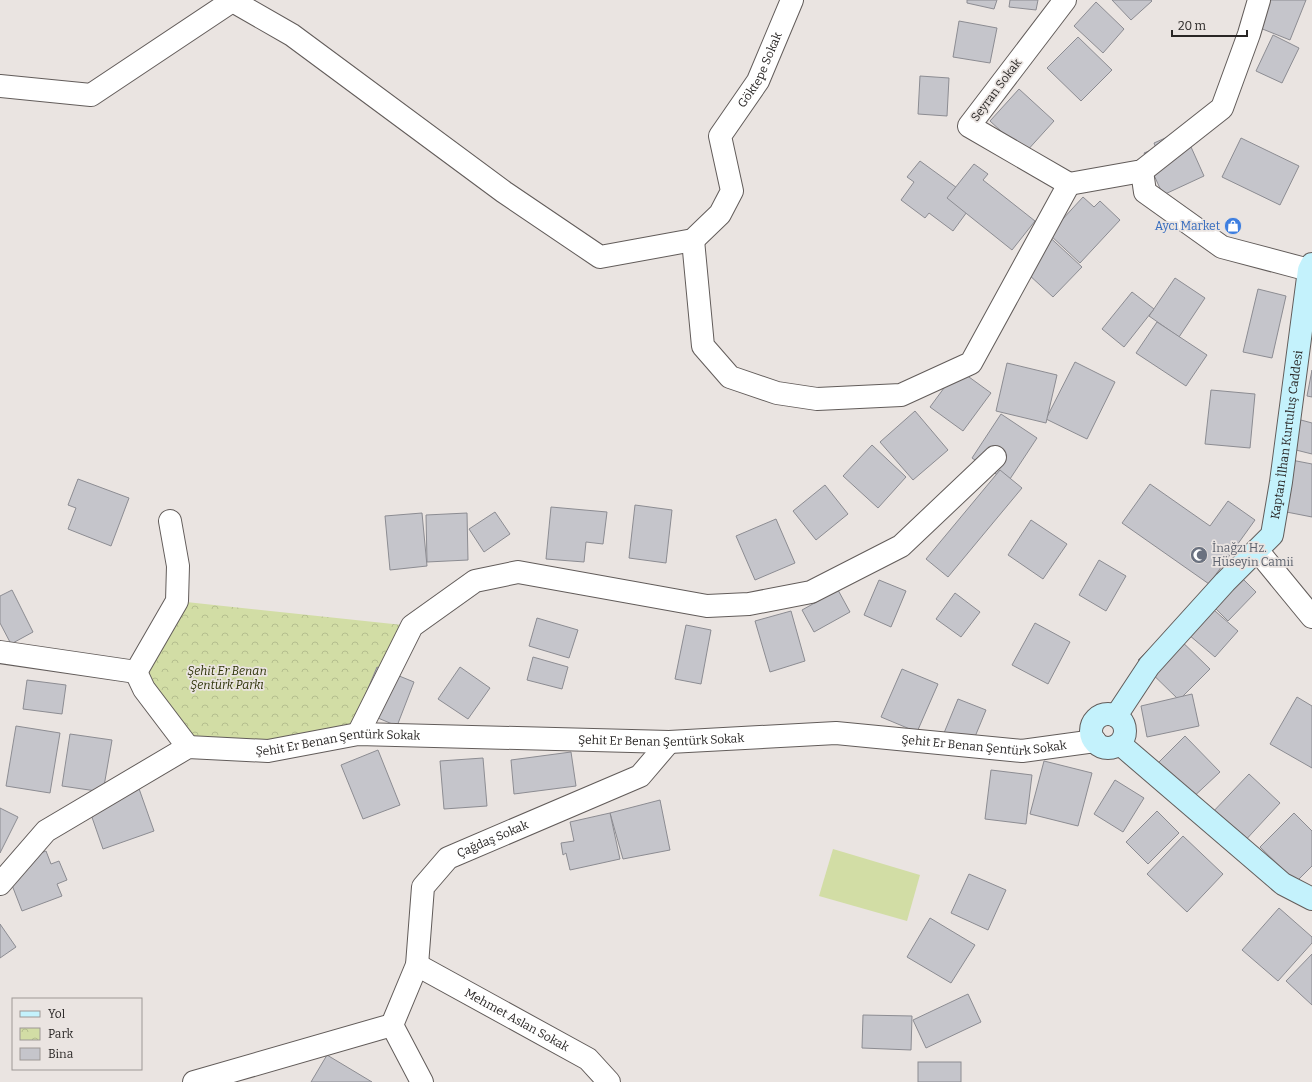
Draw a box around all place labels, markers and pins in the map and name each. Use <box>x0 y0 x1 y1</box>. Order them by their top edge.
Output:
shop icon: Aycı Market <box>1223 216 1243 236</box>
place label: Aycı Market <box>1155 219 1221 233</box>
place label: İnağzı Hz. Hüseyin Camii <box>1212 540 1294 569</box>
mosque icon: İnağzı Hz. Hüseyin Camii <box>1189 545 1209 565</box>

